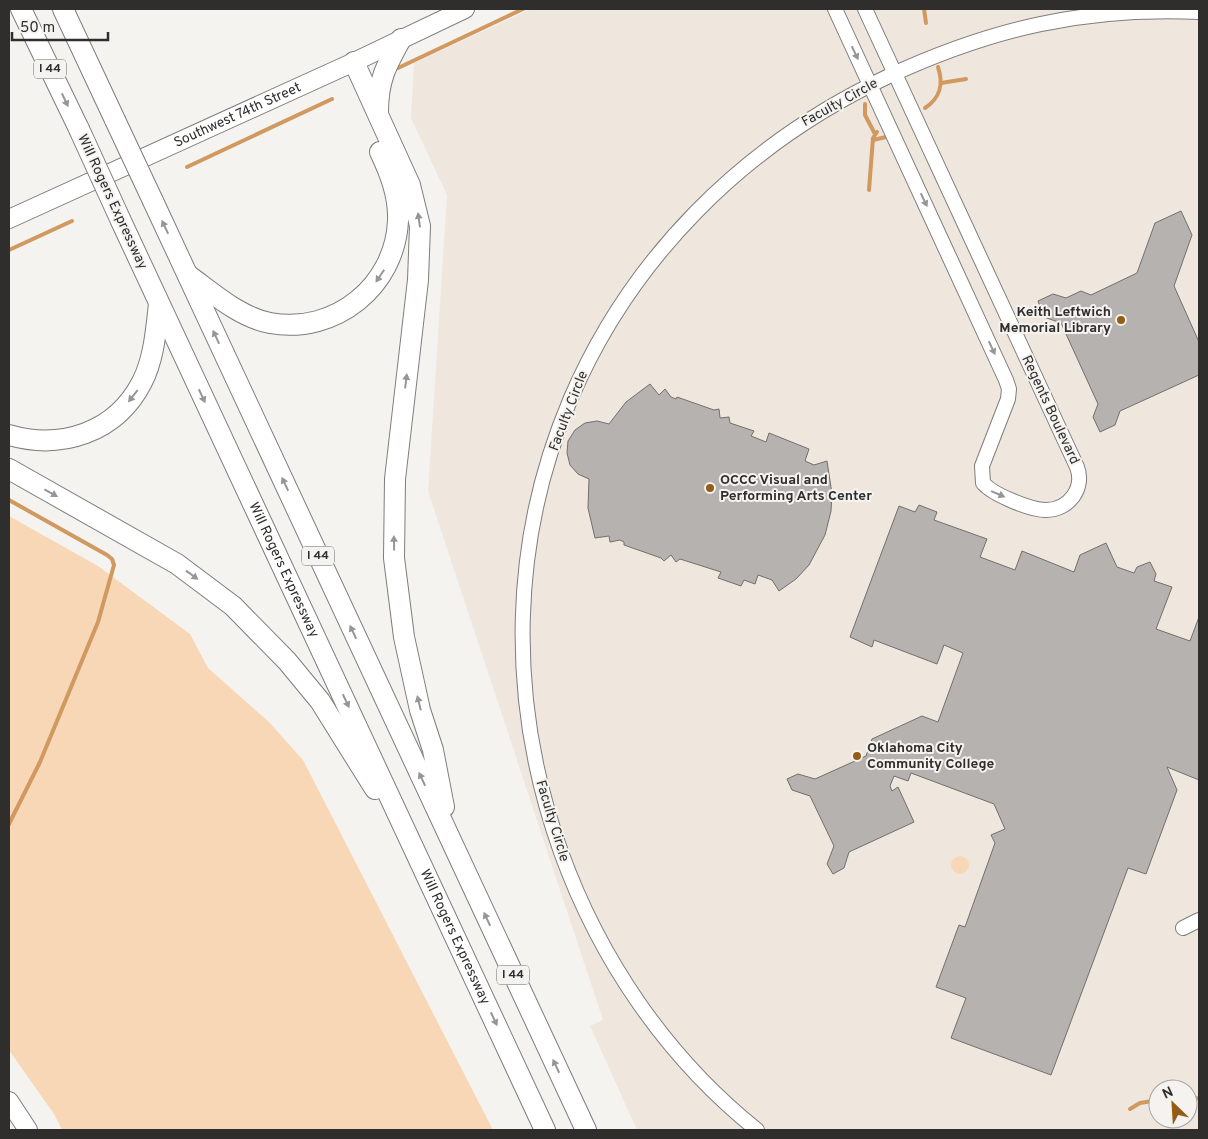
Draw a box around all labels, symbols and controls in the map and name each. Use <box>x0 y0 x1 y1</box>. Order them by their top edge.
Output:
scale bar <box>12 10 109 42</box>
text: 50 m <box>20 19 55 38</box>
one-way arrow <box>852 46 860 60</box>
road number: I 44 <box>34 60 66 78</box>
street label: Faculty Circle <box>799 75 881 131</box>
street label: Southwest 74th Street <box>171 79 304 151</box>
one-way arrow <box>61 93 69 107</box>
street label: Will Rogers Expressway <box>73 132 151 272</box>
one-way arrow <box>919 193 928 208</box>
one-way arrow <box>415 211 423 227</box>
one-way arrow <box>161 220 169 234</box>
one-way arrow <box>375 269 385 283</box>
place label: Keith Leftwich Memorial Library <box>999 304 1111 337</box>
marker: Keith Leftwich Memorial Library <box>1115 314 1127 326</box>
one-way arrow <box>212 330 220 344</box>
one-way arrow <box>988 341 996 355</box>
street label: Regents Boulevard <box>1017 353 1083 467</box>
street label: Faculty Circle <box>546 369 592 453</box>
one-way arrow <box>402 373 410 389</box>
one-way arrow <box>127 389 138 402</box>
one-way arrow <box>199 389 207 403</box>
place label: OCCC Visual and Performing Arts Center <box>720 472 872 505</box>
one-way arrow <box>280 477 288 491</box>
marker: OCCC Visual and Performing Arts Center <box>704 482 716 494</box>
one-way arrow <box>44 489 58 497</box>
one-way arrow <box>991 490 1005 498</box>
street label: Will Rogers Expressway <box>245 500 323 640</box>
one-way arrow <box>390 535 398 551</box>
road number: I 44 <box>302 546 334 566</box>
one-way arrow <box>185 569 198 579</box>
one-way arrow <box>349 625 357 639</box>
one-way arrow <box>342 694 350 708</box>
one-way arrow <box>414 696 422 711</box>
place label: Oklahoma City Community College <box>867 740 995 773</box>
marker: Oklahoma City Community College <box>851 750 863 762</box>
one-way arrow <box>418 772 426 786</box>
street label: Faculty Circle <box>532 778 572 864</box>
street label: Will Rogers Expressway <box>416 867 494 1007</box>
one-way arrow <box>483 912 491 926</box>
road number: I 44 <box>497 966 529 984</box>
one-way arrow <box>490 1012 498 1026</box>
one-way arrow <box>552 1059 560 1073</box>
north arrow <box>1148 1079 1198 1129</box>
text: N <box>1160 1084 1176 1103</box>

